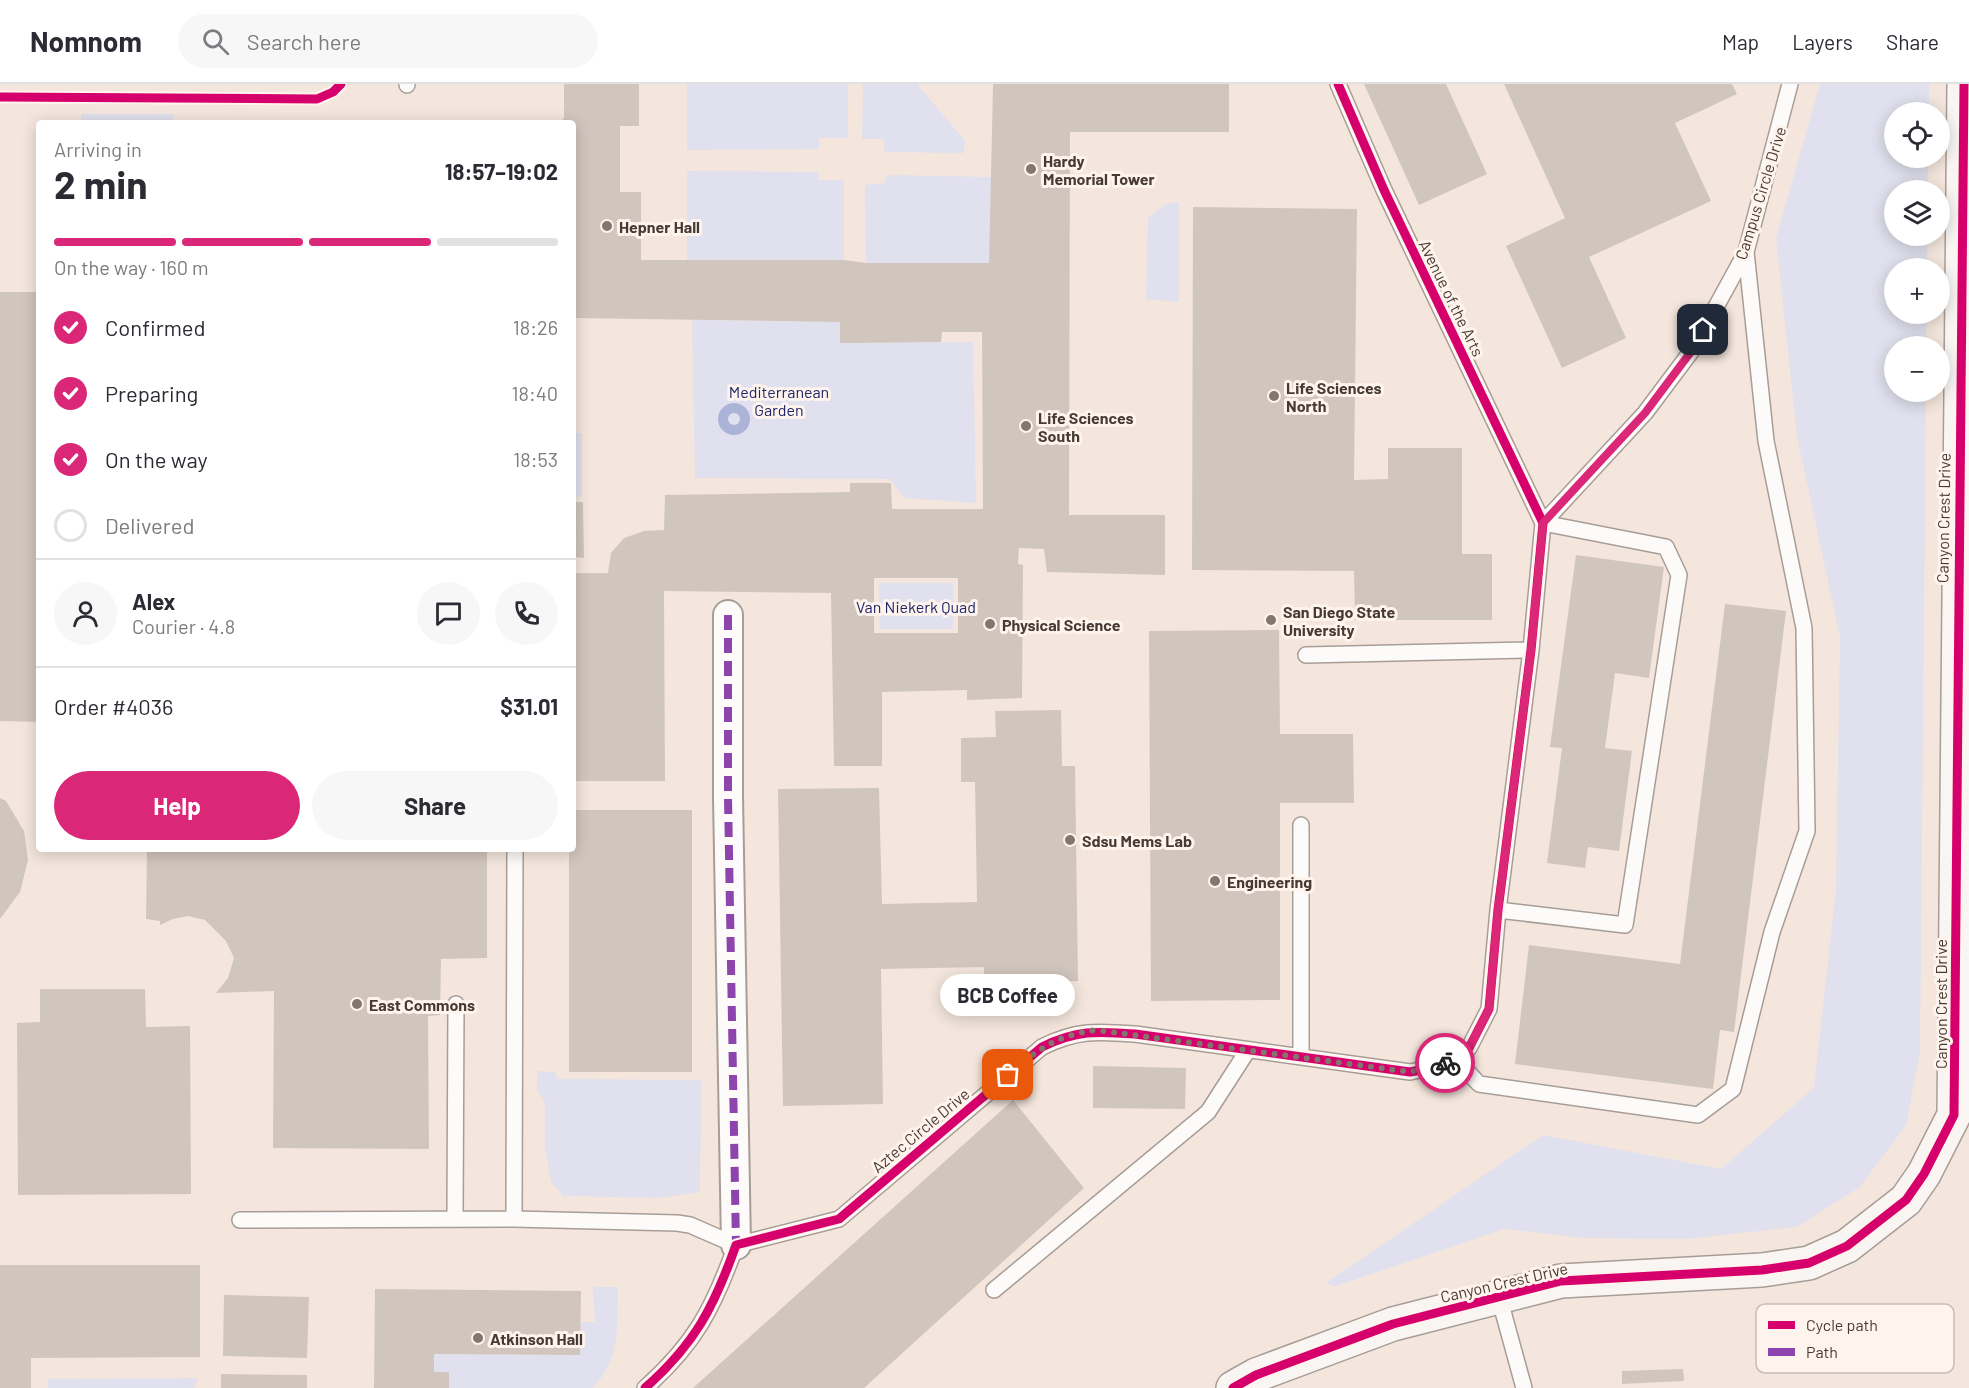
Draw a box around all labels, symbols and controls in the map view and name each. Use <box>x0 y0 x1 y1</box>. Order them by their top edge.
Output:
search box <box>178 14 598 68</box>
text: Nomnom <box>30 24 142 58</box>
icon: search <box>199 25 232 58</box>
text: Search here <box>247 28 361 54</box>
text: Map <box>1722 29 1759 54</box>
text: Layers <box>1792 29 1853 54</box>
text: Share <box>1886 29 1939 54</box>
map controls <box>1884 102 1950 402</box>
button: locate <box>1884 102 1950 168</box>
street label: Campus Circle Drive <box>1731 124 1789 262</box>
text: Arriving in <box>54 137 142 161</box>
place label: Hardy Memorial Tower <box>1043 151 1155 188</box>
text: 18:57–19:02 <box>445 158 558 184</box>
text: 2 min <box>54 160 147 207</box>
marker: Hardy Memorial Tower <box>1024 162 1038 176</box>
button: layers <box>1884 180 1950 246</box>
place label: Hepner Hall <box>619 217 700 236</box>
marker: Hepner Hall <box>600 219 614 233</box>
street label: Avenue of the Arts <box>1416 237 1488 359</box>
text: On the way · 160 m <box>54 255 209 279</box>
button: + <box>1884 258 1950 324</box>
pin <box>1677 304 1728 355</box>
icon: check <box>54 311 87 344</box>
icon: home <box>1686 313 1719 346</box>
text: Confirmed <box>105 314 205 340</box>
text: 18:26 <box>513 315 558 339</box>
button: − <box>1884 336 1950 402</box>
icon: check <box>54 377 87 410</box>
place label: Life Sciences North <box>1286 378 1382 415</box>
text: Preparing <box>105 380 198 406</box>
text: 18:40 <box>511 381 558 405</box>
park label: Mediterranean Garden <box>729 382 829 419</box>
marker: Life Sciences North <box>1267 389 1281 403</box>
place label: Life Sciences South <box>1038 408 1134 445</box>
marker: Life Sciences South <box>1019 419 1033 433</box>
icon: check <box>54 443 87 476</box>
text: On the way <box>105 446 208 472</box>
text: 18:53 <box>513 447 558 471</box>
street label: Canyon Crest Drive <box>1932 453 1954 583</box>
text: Delivered <box>105 512 194 538</box>
button: person <box>54 582 117 645</box>
button: chat <box>417 582 480 645</box>
button: phone <box>495 582 558 645</box>
text: Alex <box>132 588 175 614</box>
park label: Van Niekerk Quad <box>856 597 976 616</box>
place label: San Diego State University <box>1283 602 1395 639</box>
marker: San Diego State University <box>1264 613 1278 627</box>
text: Courier · 4.8 <box>132 614 235 638</box>
place label: Physical Science <box>1002 615 1121 634</box>
marker: Physical Science <box>983 617 997 631</box>
text: Order #4036 <box>54 693 173 719</box>
text: $31.01 <box>500 693 558 719</box>
button: Help <box>54 771 300 840</box>
button: Share <box>312 771 558 840</box>
place label: Sdsu Mems Lab <box>1082 831 1192 850</box>
marker: Sdsu Mems Lab <box>1063 833 1077 847</box>
place label: Engineering <box>1227 872 1312 891</box>
marker: Engineering <box>1208 874 1222 888</box>
street label: Canyon Crest Drive <box>1931 939 1950 1069</box>
callout: BCB Coffee <box>940 973 1076 1015</box>
text: BCB Coffee <box>957 983 1058 1007</box>
place label: East Commons <box>369 995 475 1014</box>
marker: East Commons <box>350 997 364 1011</box>
courier <box>1415 1033 1475 1093</box>
icon: bike <box>1429 1047 1462 1080</box>
pin <box>982 1049 1033 1100</box>
icon: bag <box>991 1058 1024 1091</box>
street label: Aztec Circle Drive <box>867 1084 973 1176</box>
street label: Canyon Crest Drive <box>1438 1258 1570 1306</box>
legend <box>1756 1304 1954 1373</box>
text: Cycle path <box>1806 1315 1878 1334</box>
place label: Atkinson Hall <box>490 1329 583 1348</box>
marker: Atkinson Hall <box>471 1331 485 1345</box>
text: Path <box>1806 1342 1838 1361</box>

